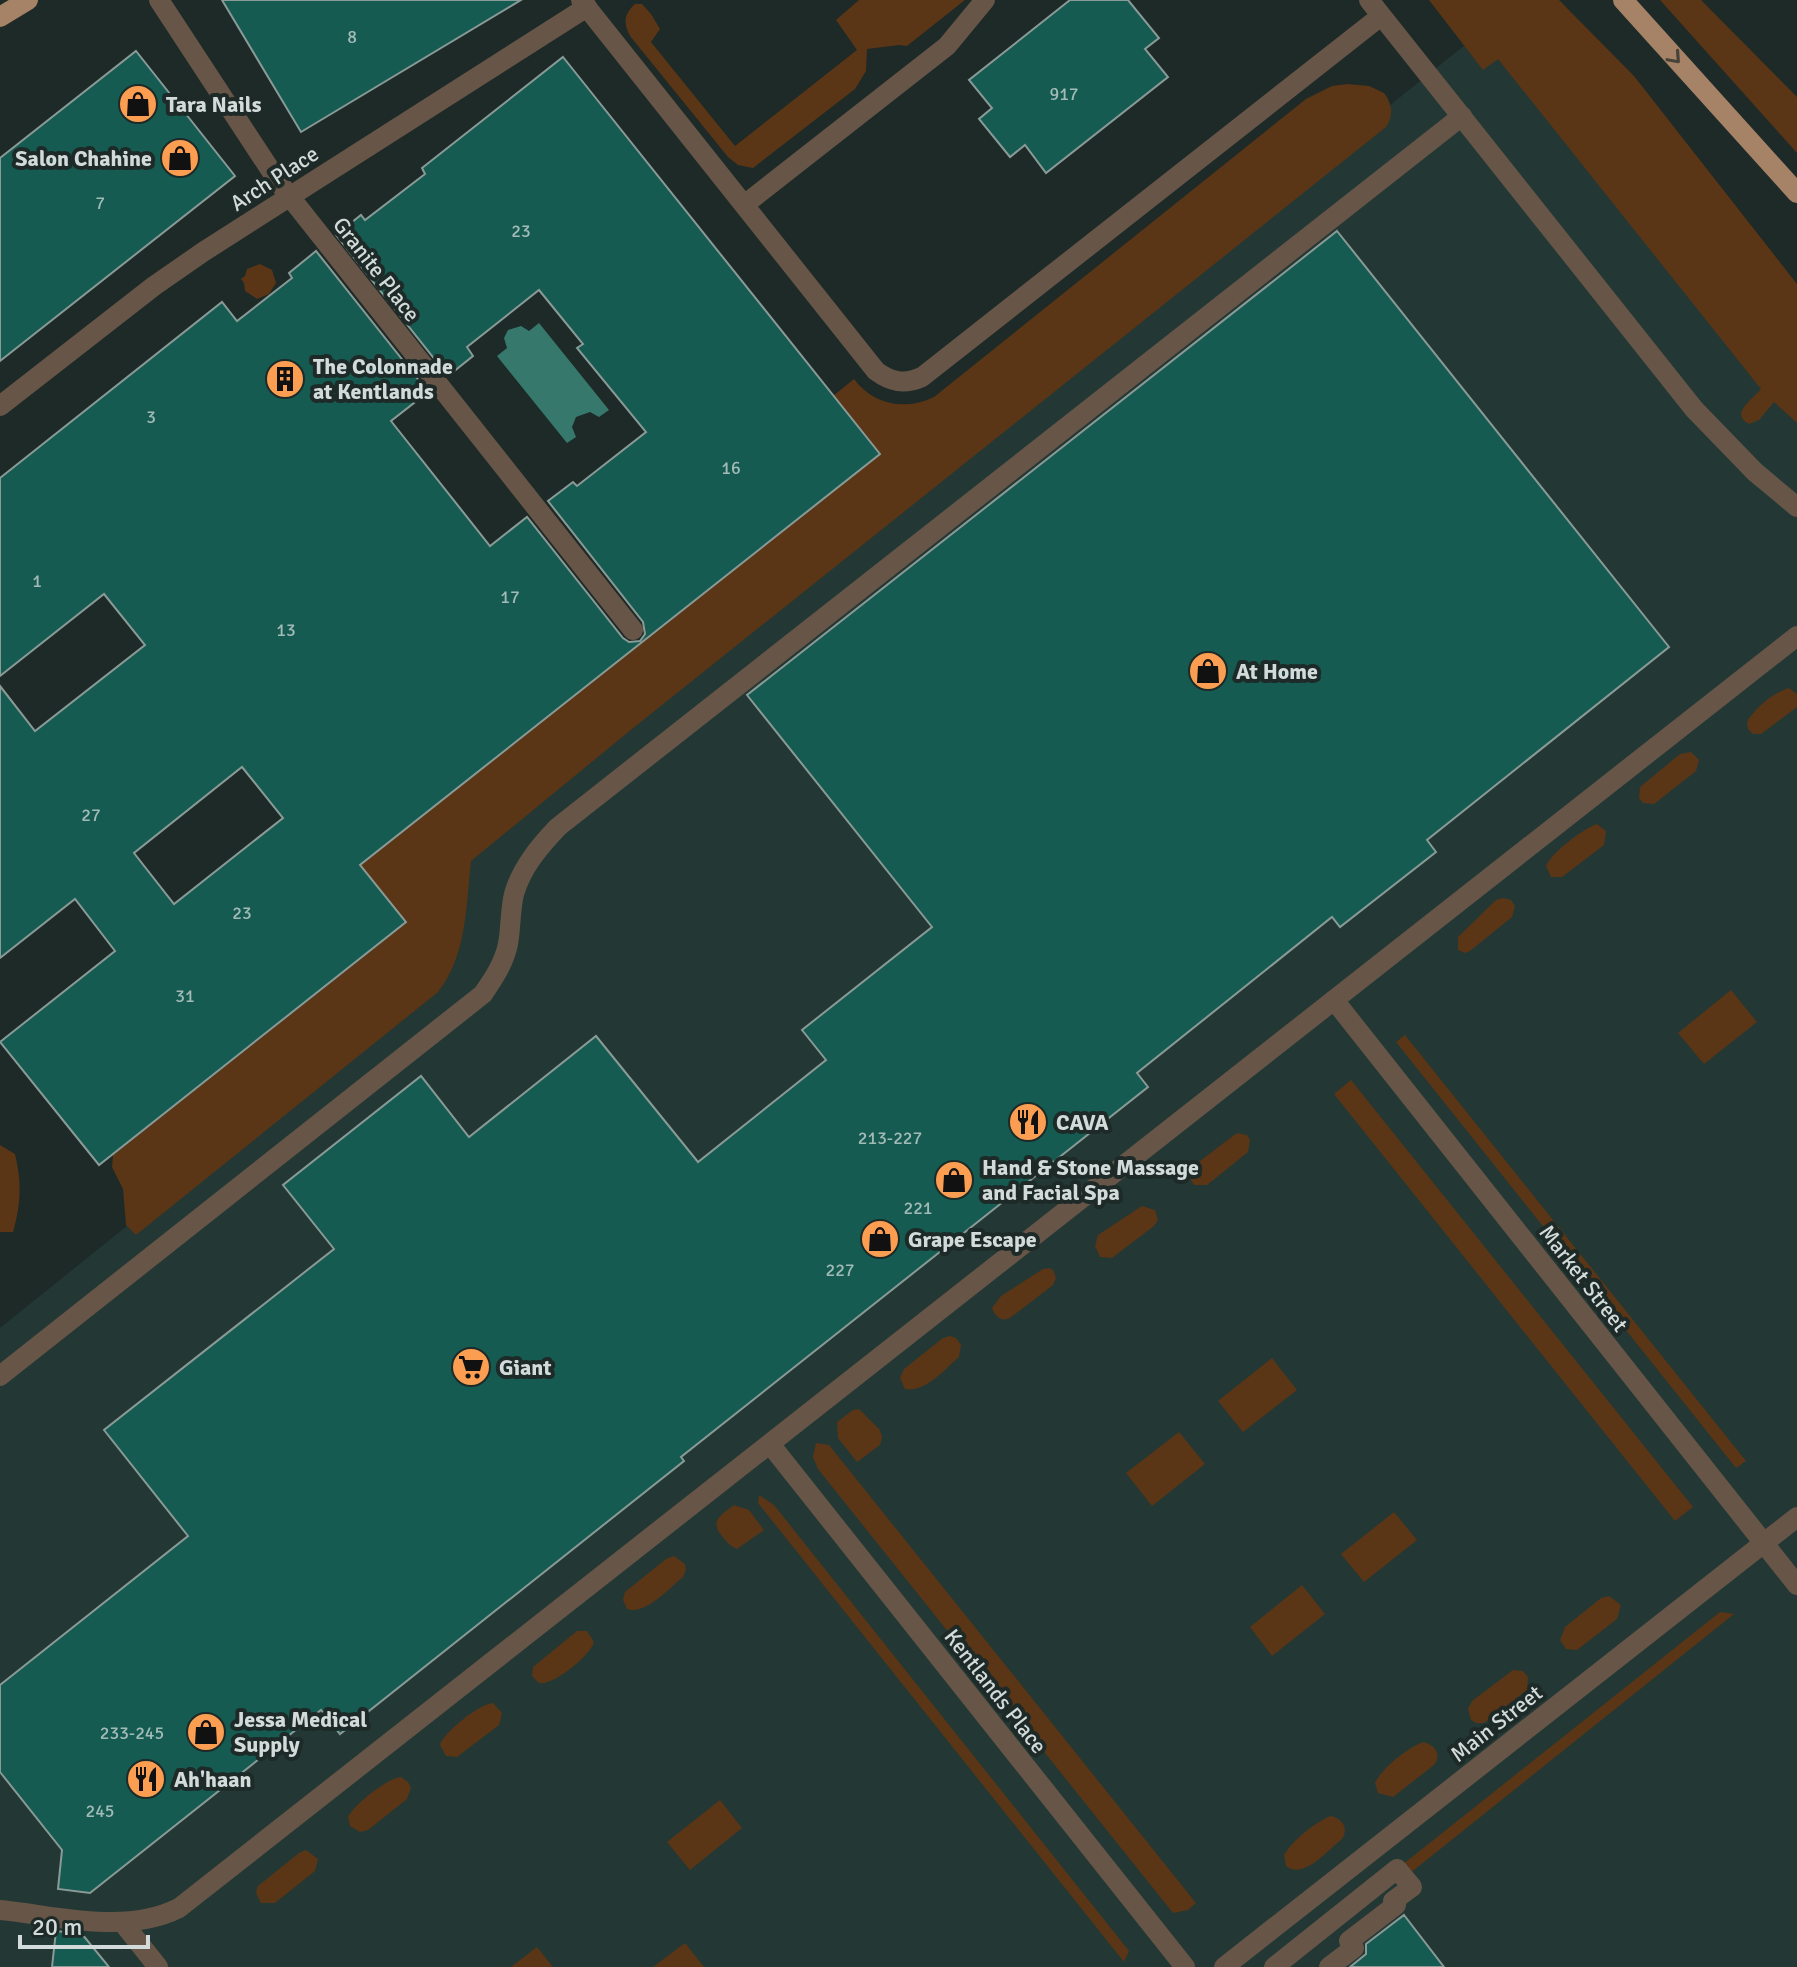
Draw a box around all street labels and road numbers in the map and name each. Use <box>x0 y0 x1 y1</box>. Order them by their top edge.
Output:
street label: Arch Place <box>225 140 323 217</box>
street label: Granite Place <box>327 211 426 327</box>
street label: Market Street <box>1533 1219 1634 1337</box>
street label: Kentlands Place <box>939 1624 1053 1759</box>
street label: Main Street <box>1445 1679 1548 1768</box>

